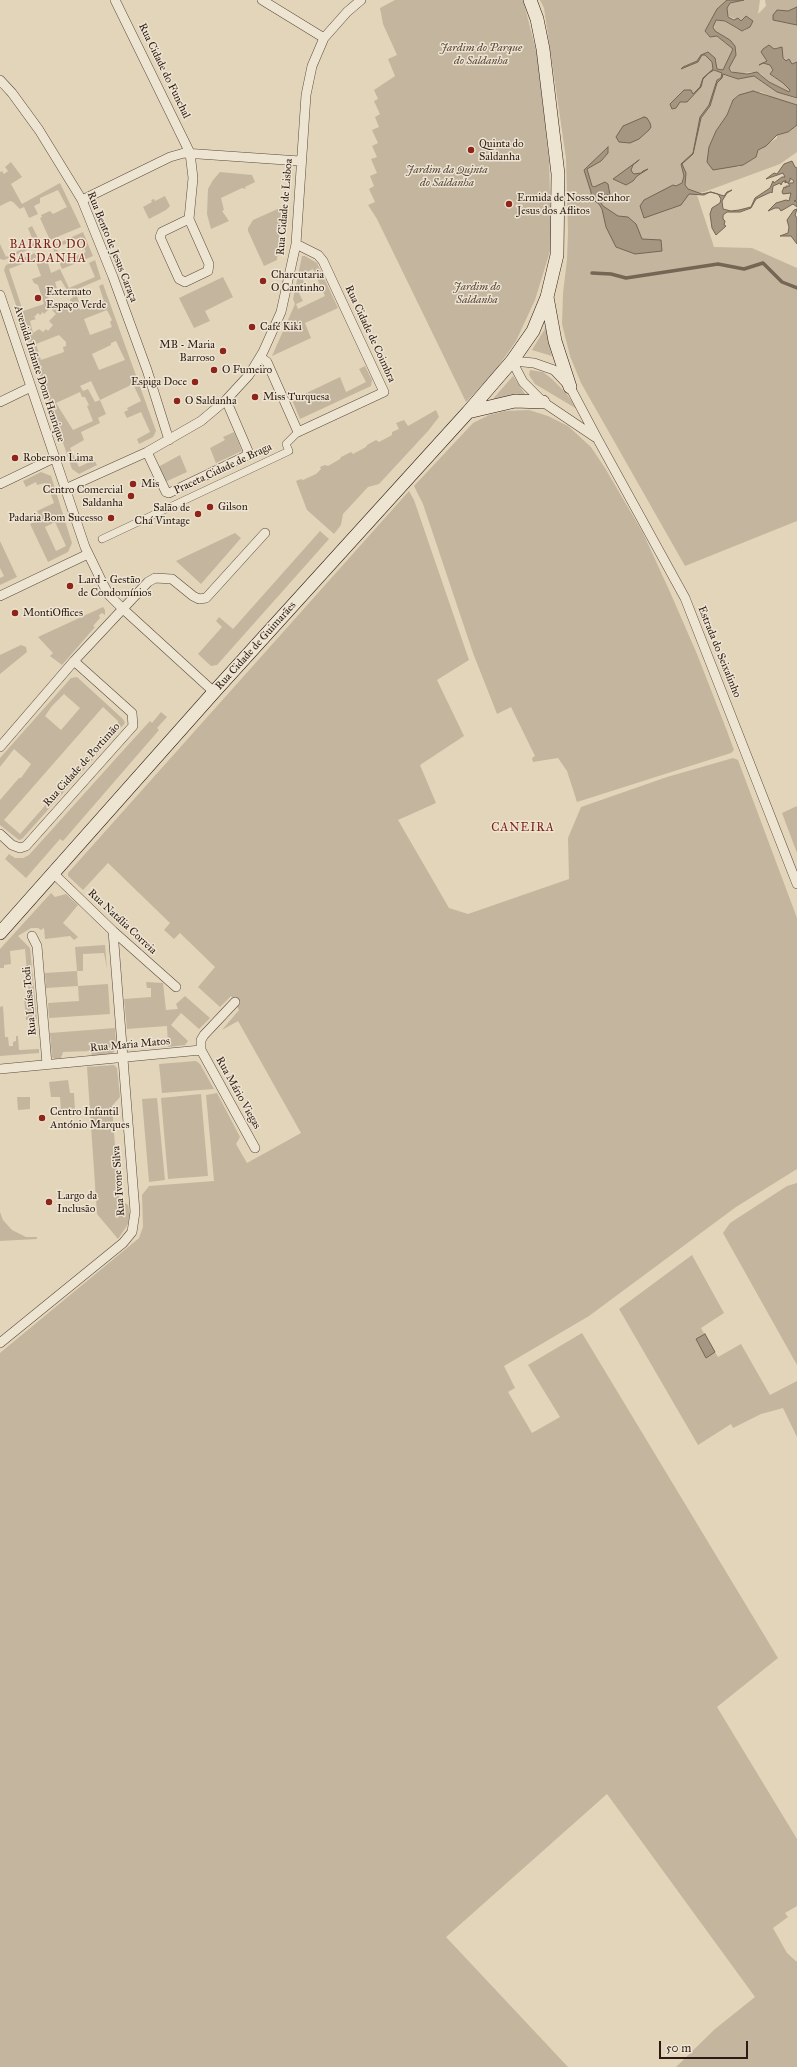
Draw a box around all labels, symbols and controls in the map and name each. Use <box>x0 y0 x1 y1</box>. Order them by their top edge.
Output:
street label: Rua Cidade do Funchal <box>135 21 193 121</box>
park label: Jardim do Parque do Saldanha <box>440 41 522 67</box>
place label: Quinta do Saldanha <box>479 137 524 163</box>
marker: Quinta do Saldanha <box>466 145 476 155</box>
street label: Rua Cidade de Lisboa <box>274 158 296 256</box>
park label: Jardim da Quinta do Saldanha <box>406 163 488 189</box>
street label: Rua Bento de Jesus Caraça <box>84 190 140 304</box>
place label: Ermida de Nosso Senhor Jesus dos Aflitos <box>517 191 630 217</box>
marker: Ermida de Nosso Senhor Jesus dos Aflitos <box>504 199 514 209</box>
district label: BAIRRO DO SALDANHA <box>9 238 87 266</box>
place label: Charcutaria O Cantinho <box>271 268 324 294</box>
marker: Charcutaria O Cantinho <box>258 276 268 286</box>
park label: Jardim do Saldanha <box>454 280 500 306</box>
street label: Rua Cidade de Coimbra <box>342 283 398 385</box>
place label: Externato Espaço Verde <box>46 285 106 311</box>
marker: Externato Espaço Verde <box>33 293 43 303</box>
street label: Avenida Infante Dom Henrique <box>11 304 67 444</box>
place label: Café Kiki <box>260 320 302 334</box>
marker: Café Kiki <box>247 322 257 332</box>
place label: MB - Maria Barroso <box>159 338 215 364</box>
marker: MB - Maria Barroso <box>218 346 228 356</box>
place label: O Fumeiro <box>222 363 272 377</box>
marker: O Fumeiro <box>209 365 219 375</box>
place label: Espiga Doce <box>131 375 187 389</box>
marker: Espiga Doce <box>190 377 200 387</box>
place label: Miss Turquesa <box>263 390 329 404</box>
marker: Miss Turquesa <box>250 392 260 402</box>
place label: O Saldanha <box>185 394 237 408</box>
marker: O Saldanha <box>172 396 182 406</box>
street label: Praceta Cidade de Braga <box>172 441 274 497</box>
place label: Roberson Lima <box>23 451 93 465</box>
marker: Roberson Lima <box>10 453 20 463</box>
place label: Mis <box>141 477 159 491</box>
marker: Mis <box>128 479 138 489</box>
place label: Centro Comercial Saldanha <box>43 483 123 509</box>
marker: Centro Comercial Saldanha <box>126 491 136 501</box>
place label: Gilson <box>218 500 248 514</box>
place label: Salão de Chá Vintage <box>135 501 190 527</box>
marker: Gilson <box>205 502 215 512</box>
marker: Salão de Chá Vintage <box>193 509 203 519</box>
place label: Padaria Bom Sucesso <box>8 511 103 525</box>
marker: Padaria Bom Sucesso <box>106 513 116 523</box>
place label: Lard - Gestão de Condomínios <box>78 573 151 599</box>
marker: Lard - Gestão de Condomínios <box>65 581 75 591</box>
street label: Rua Cidade de Guimarães <box>213 599 299 693</box>
street label: Estrada do Seixalinho <box>695 604 743 700</box>
place label: MontiOffices <box>23 606 83 620</box>
marker: MontiOffices <box>10 608 20 618</box>
street label: Rua Cidade de Portimão <box>41 720 123 810</box>
district label: CANEIRA <box>491 821 555 835</box>
street label: Rua Natália Correia <box>85 887 159 957</box>
street label: Rua Luísa Todi <box>20 966 40 1036</box>
street label: Rua Maria Matos <box>89 1035 171 1055</box>
street label: Rua Mário Viegas <box>213 1055 263 1131</box>
place label: Centro Infantil António Marques <box>50 1105 130 1131</box>
marker: Centro Infantil António Marques <box>37 1113 47 1123</box>
street label: Rua Ivone Silva <box>110 1145 128 1217</box>
place label: Largo da Inclusão <box>57 1189 97 1215</box>
marker: Largo da Inclusão <box>44 1197 54 1207</box>
scale bar <box>661 2033 750 2059</box>
text: 50 m <box>666 2041 691 2055</box>

